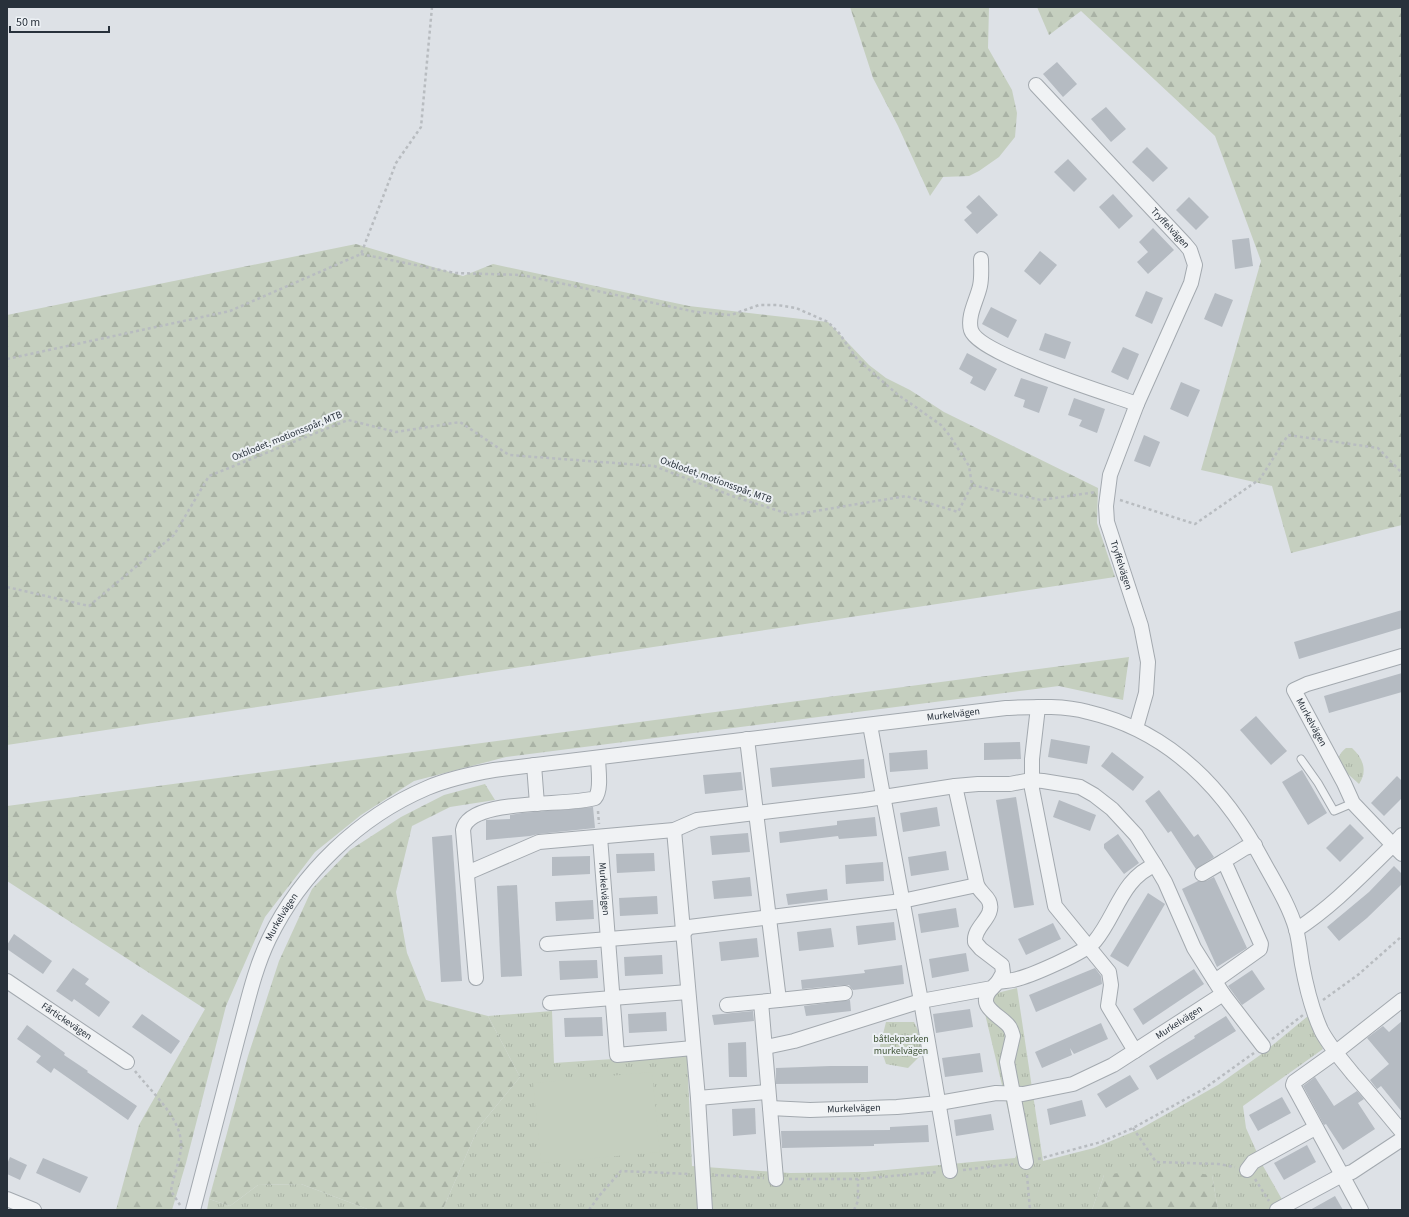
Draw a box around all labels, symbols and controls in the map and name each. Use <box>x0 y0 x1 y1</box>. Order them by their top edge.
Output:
scale bar <box>10 8 109 34</box>
text: 50 m <box>16 14 40 31</box>
street label: Tryffelvägen <box>1147 204 1193 251</box>
street label: Oxblodet, motionsspår, MTB <box>230 407 344 465</box>
street label: Oxblodet, motionsspår, MTB <box>658 453 774 507</box>
street label: Tryffelvägen <box>1106 538 1136 592</box>
street label: Murkelvägen <box>1293 695 1330 749</box>
street label: Murkelvägen <box>926 704 981 725</box>
street label: Murkelvägen <box>595 862 613 916</box>
street label: Murkelvägen <box>262 890 301 943</box>
street label: Fårtickevägen <box>39 999 95 1043</box>
street label: Murkelvägen <box>1153 1002 1205 1043</box>
park label: båtlekparken murkelvägen <box>873 1032 929 1058</box>
street label: Murkelvägen <box>827 1101 881 1116</box>

